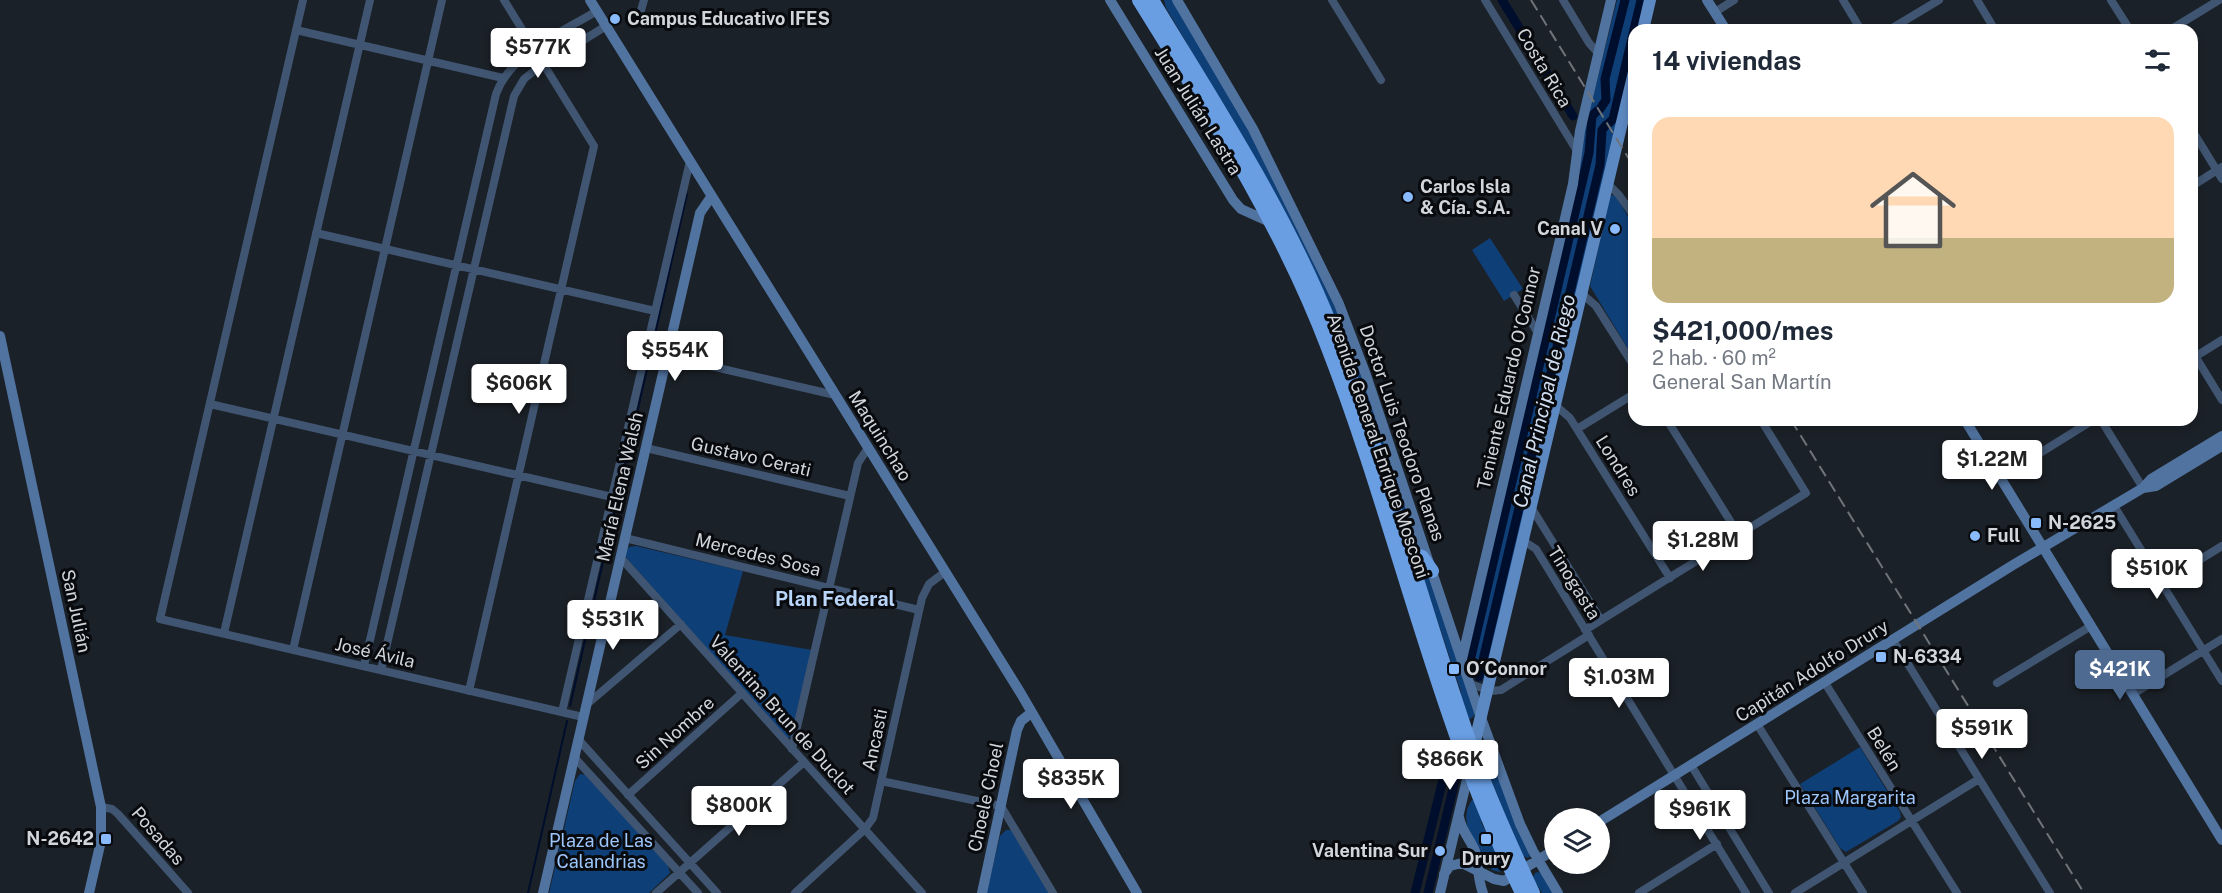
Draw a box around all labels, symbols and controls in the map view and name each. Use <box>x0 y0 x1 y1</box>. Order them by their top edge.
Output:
place label: Campus Educativo IFES <box>627 8 830 29</box>
marker: Campus Educativo IFES <box>608 12 622 26</box>
street label: Costa Rica <box>1513 24 1576 111</box>
pin: $577K <box>496 28 580 79</box>
text: $577K <box>505 35 571 59</box>
street label: Juan Julián Lastra <box>1151 43 1246 179</box>
icon: filters <box>2141 44 2174 77</box>
text: 14 viviendas <box>1652 45 1801 76</box>
icon: home <box>1859 156 1967 264</box>
place label: Carlos Isla & Cía. S.A. <box>1420 176 1511 218</box>
marker: Carlos Isla & Cía. S.A. <box>1401 190 1415 204</box>
place label: Canal V <box>1537 218 1603 239</box>
marker: Canal V <box>1608 222 1622 236</box>
street label: Teniente Eduardo O'Connor <box>1473 264 1544 492</box>
water label: Canal Principal de Riego <box>1508 292 1580 510</box>
street label: Avenida General Enrique Mosconi <box>1323 310 1434 581</box>
text: $421,000/mes <box>1652 315 1834 346</box>
street label: Doctor Luis Teodoro Planas <box>1356 322 1449 544</box>
pin: $554K <box>633 331 717 382</box>
text: $554K <box>641 338 709 362</box>
text: 2 hab. · 60 m² <box>1652 346 1776 370</box>
pin: $606K <box>477 364 561 415</box>
text: General San Martín <box>1652 370 1832 394</box>
text: $606K <box>485 371 553 395</box>
street label: Maquinchao <box>844 387 916 485</box>
street label: María Elena Walsh <box>592 410 647 564</box>
street label: Gustavo Cerati <box>689 432 813 481</box>
street label: Londres <box>1592 432 1645 500</box>
pin: $1.22M <box>1943 440 2041 491</box>
text: $1.22M <box>1956 447 2028 471</box>
place label: N-2625 <box>2048 512 2116 533</box>
marker: N-2625 <box>2029 516 2043 530</box>
pin: $1.28M <box>1654 521 1752 572</box>
place label: Full <box>1987 525 2020 546</box>
text: $1.28M <box>1667 528 1739 552</box>
street label: Mercedes Sosa <box>693 529 823 580</box>
marker: Full <box>1968 529 1982 543</box>
street label: Tinogasta <box>1544 542 1605 623</box>
pin: $510K <box>2115 549 2199 600</box>
text: $510K <box>2126 556 2188 580</box>
street label: San Julián <box>57 567 96 654</box>
district label: Plan Federal <box>775 587 895 611</box>
pin: $531K <box>571 600 655 651</box>
text: $531K <box>581 607 645 631</box>
street label: Capitán Adolfo Drury <box>1732 615 1892 726</box>
street label: Valentina Brun de Duclot <box>705 631 859 798</box>
street label: José Ávila <box>333 632 417 672</box>
place label: N-6334 <box>1893 646 1962 667</box>
marker: N-6334 <box>1874 650 1888 664</box>
pin: $421K <box>2078 650 2162 701</box>
text: $421K <box>2089 657 2151 681</box>
place label: O´Connor <box>1466 658 1547 679</box>
pin: $1.03M <box>1570 658 1668 709</box>
marker: O´Connor <box>1447 662 1461 676</box>
text: $1.03M <box>1583 665 1655 689</box>
street label: Sin Nombre <box>631 692 718 773</box>
street label: Ancasti <box>858 707 891 773</box>
pin: $591K <box>1940 709 2024 760</box>
text: $591K <box>1950 716 2014 740</box>
street label: Belén <box>1863 723 1906 775</box>
street label: Choele Choel <box>964 740 1007 853</box>
pin: $866K <box>1408 740 1492 791</box>
text: $866K <box>1416 747 1484 771</box>
pin: $835K <box>1029 759 1113 810</box>
text: $835K <box>1037 766 1105 790</box>
pin: $800K <box>697 786 781 837</box>
park label: Plaza Margarita <box>1784 787 1916 808</box>
pin: $961K <box>1658 790 1742 841</box>
text: $800K <box>705 793 773 817</box>
text: $961K <box>1669 797 1731 821</box>
street label: Posadas <box>127 802 189 869</box>
map controls <box>1544 808 1610 874</box>
button: layers <box>1544 808 1610 874</box>
place label: N-2642 <box>26 828 94 849</box>
park label: Plaza de Las Calandrias <box>549 830 653 872</box>
marker: N-2642 <box>99 832 113 846</box>
marker: Drury <box>1479 832 1493 846</box>
place label: Valentina Sur <box>1312 840 1429 861</box>
marker: Valentina Sur <box>1433 844 1447 858</box>
place label: Drury <box>1462 848 1510 869</box>

